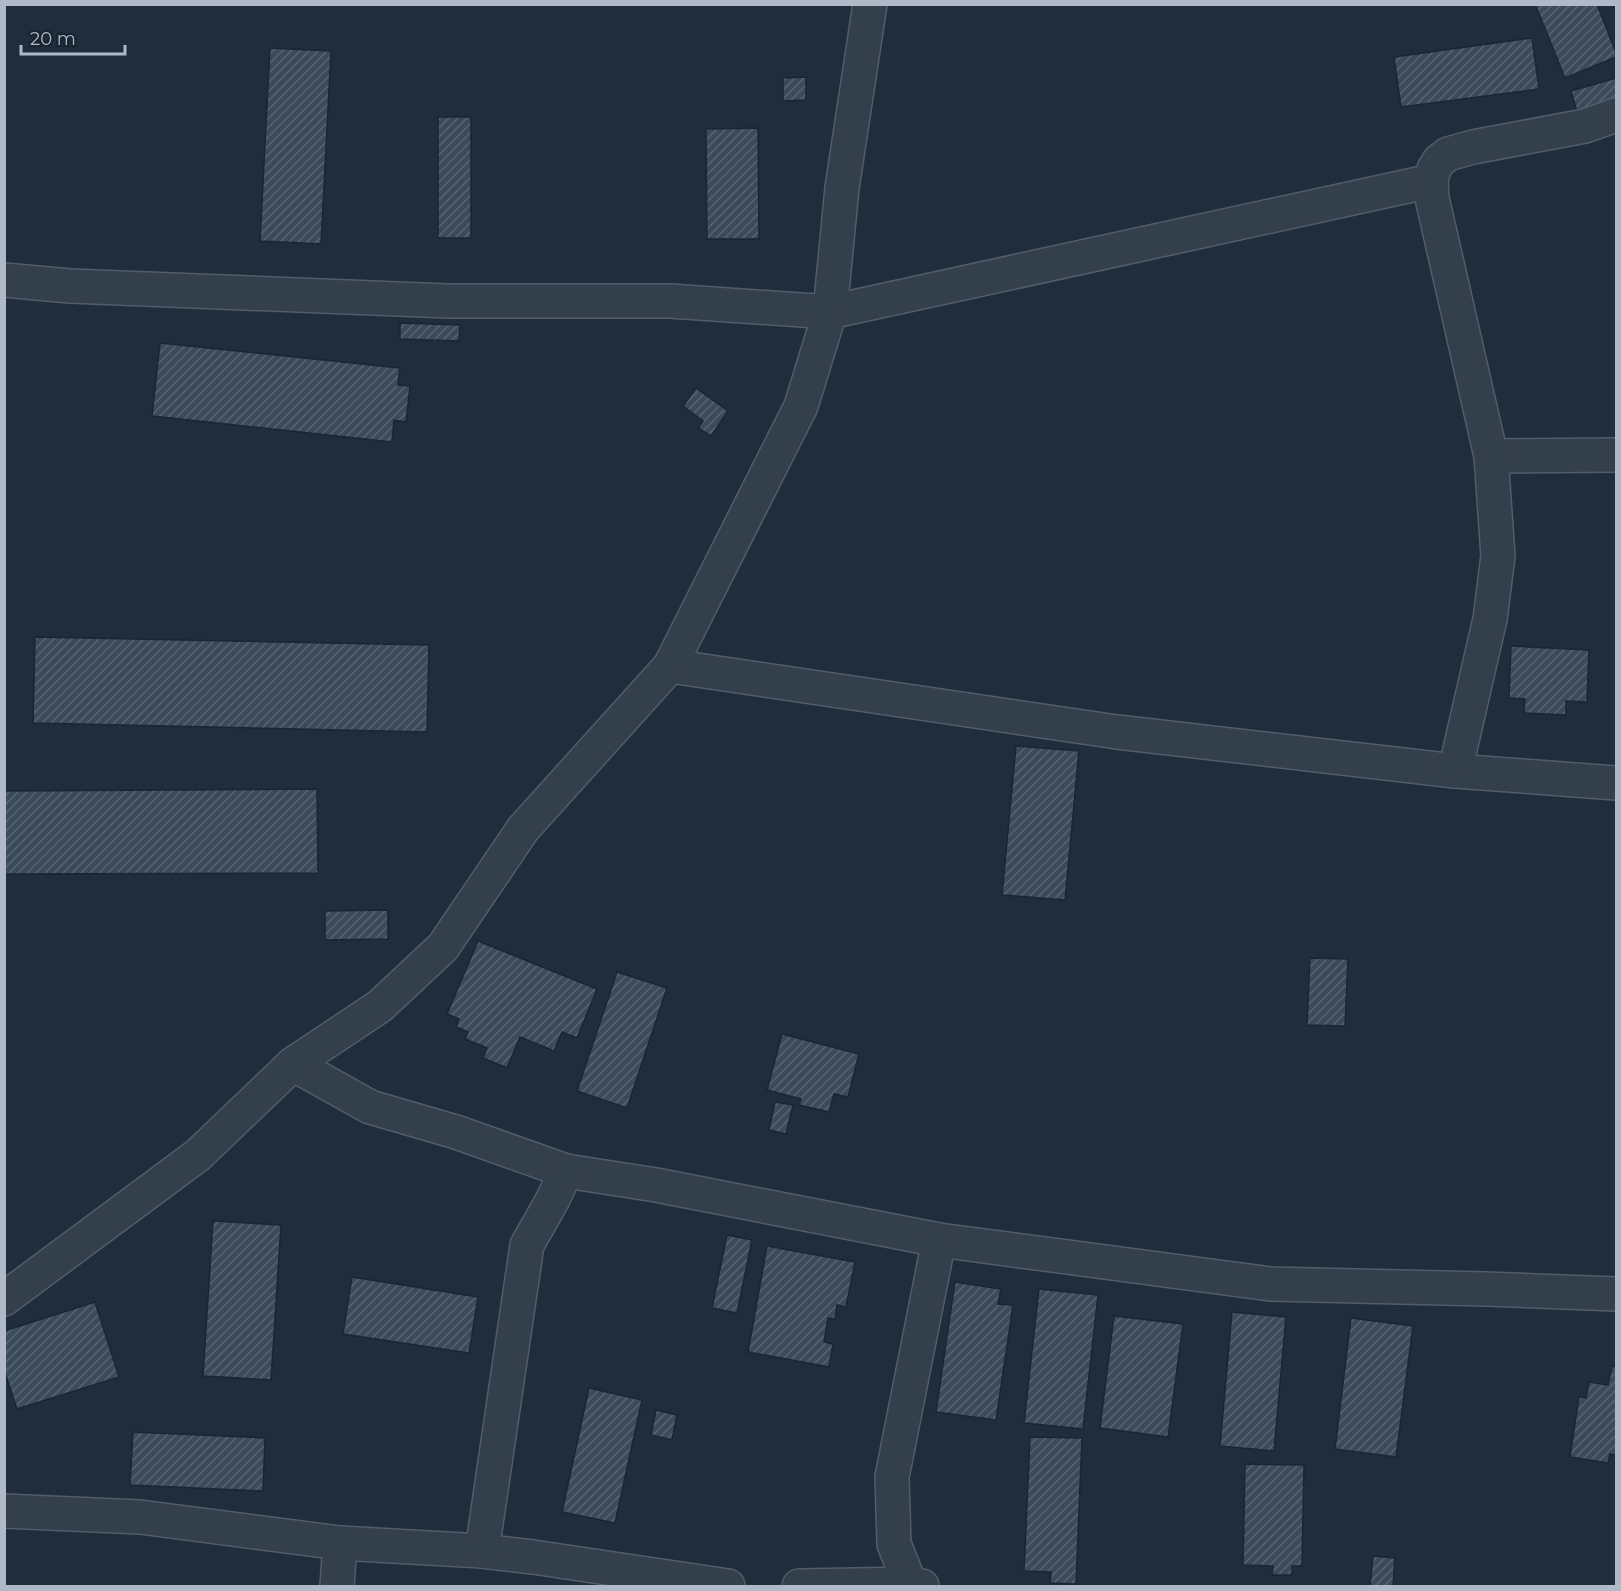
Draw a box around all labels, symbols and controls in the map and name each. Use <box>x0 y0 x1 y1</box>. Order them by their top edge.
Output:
scale bar <box>21 18 124 56</box>
text: 20 m <box>30 28 76 50</box>

